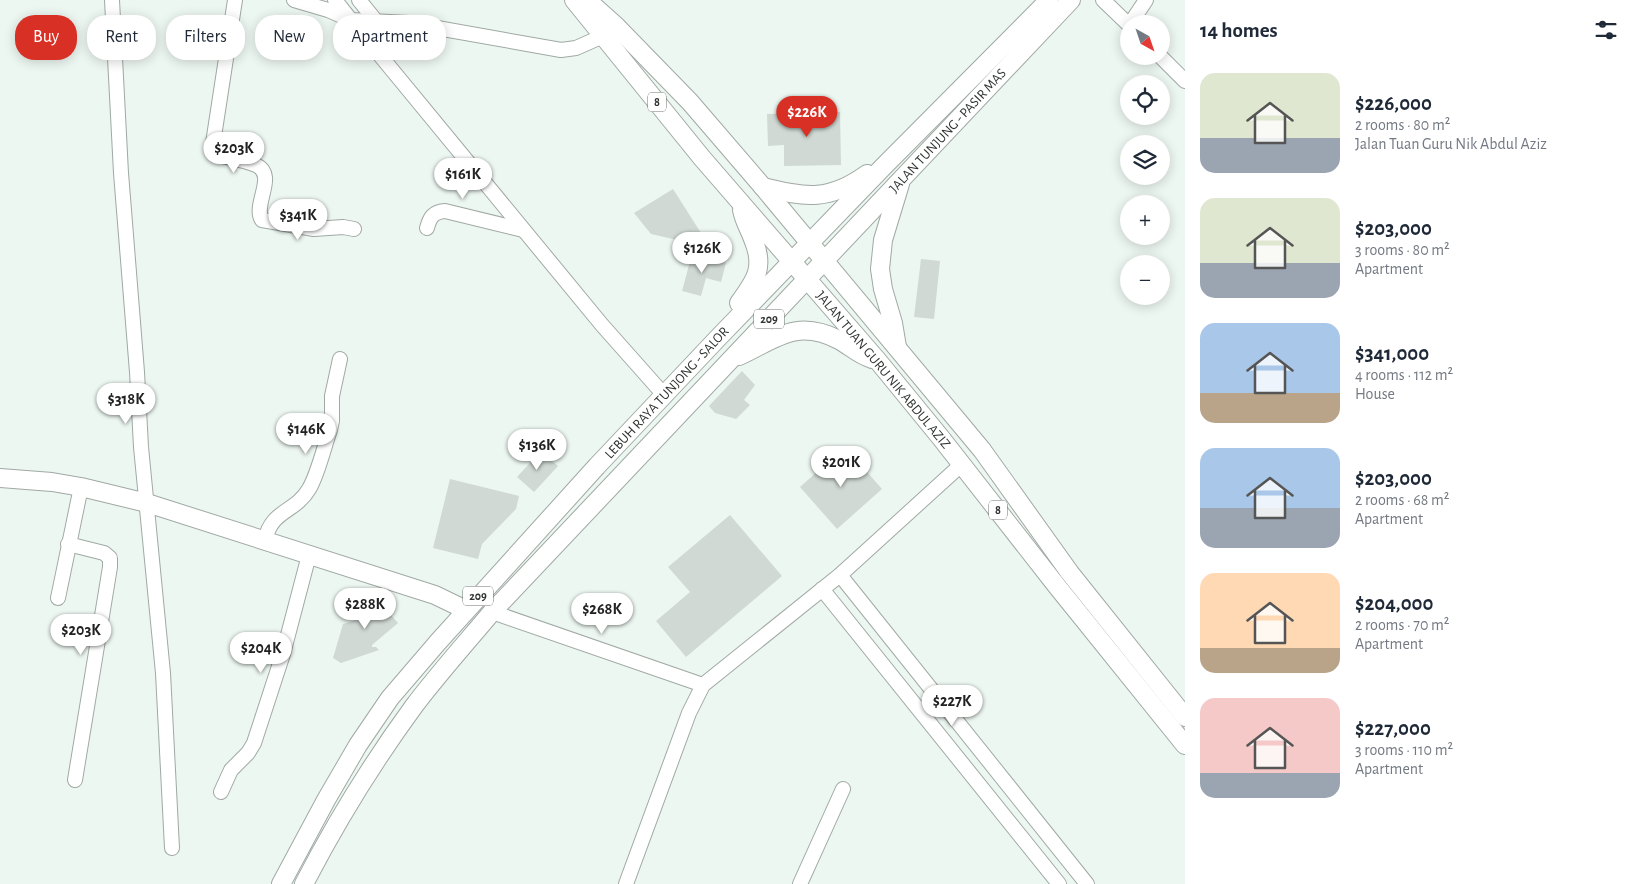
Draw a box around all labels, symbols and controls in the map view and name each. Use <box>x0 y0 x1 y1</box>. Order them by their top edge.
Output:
chip: Buy <box>15 15 77 60</box>
chip: Rent <box>87 15 156 60</box>
chip: Filters <box>166 15 245 60</box>
chip: New <box>255 15 323 60</box>
chip: Apartment <box>333 15 446 60</box>
north arrow <box>1120 15 1170 65</box>
map controls <box>1120 15 1170 305</box>
icon: filters <box>1592 16 1620 44</box>
text: 14 homes <box>1200 20 1278 41</box>
street label: JALAN TUNJUNG - PASIR MAS <box>887 66 1009 196</box>
button: locate <box>1120 75 1170 125</box>
road number: 8 <box>648 92 666 111</box>
icon: home <box>1240 93 1300 153</box>
text: $226,000 <box>1355 93 1432 114</box>
pin: $226K <box>772 96 842 138</box>
text: $226K <box>787 104 827 120</box>
text: 2 rooms · 80 m² <box>1355 117 1450 133</box>
pin: $203K <box>199 132 269 174</box>
button: layers <box>1120 135 1170 185</box>
text: Jalan Tuan Guru Nik Abdul Aziz <box>1355 136 1547 152</box>
text: $203K <box>214 140 254 156</box>
pin: $161K <box>428 158 498 200</box>
text: $161K <box>445 166 481 182</box>
button: + <box>1120 195 1170 245</box>
pin: $341K <box>263 198 333 241</box>
text: $341K <box>279 207 317 223</box>
icon: home <box>1240 218 1300 278</box>
text: $203,000 <box>1355 218 1432 239</box>
pin: $126K <box>667 232 737 274</box>
text: $126K <box>683 240 721 256</box>
text: 3 rooms · 80 m² <box>1355 242 1450 258</box>
button: − <box>1120 255 1170 305</box>
text: Apartment <box>1355 261 1423 277</box>
street label: JALAN TUAN GURU NIK ABDUL AZIZ <box>813 289 953 451</box>
road number: 209 <box>754 310 784 328</box>
street label: LEBUH RAYA TUNJONG - SALOR <box>602 324 732 462</box>
icon: home <box>1240 343 1300 403</box>
text: $341,000 <box>1355 343 1429 364</box>
text: 4 rooms · 112 m² <box>1355 367 1453 383</box>
pin: $318K <box>91 382 161 425</box>
text: House <box>1355 386 1395 402</box>
text: $318K <box>107 391 145 407</box>
pin: $146K <box>271 412 341 455</box>
text: $146K <box>287 421 325 437</box>
pin: $136K <box>502 428 572 471</box>
text: $136K <box>519 437 555 453</box>
pin: $201K <box>806 446 876 488</box>
text: $201K <box>822 454 860 470</box>
icon: home <box>1240 468 1300 528</box>
text: $203,000 <box>1355 468 1432 489</box>
text: 2 rooms · 68 m² <box>1355 492 1449 508</box>
road number: 8 <box>989 500 1007 520</box>
text: Apartment <box>1355 511 1423 527</box>
road number: 209 <box>463 586 493 606</box>
pin: $288K <box>330 588 400 630</box>
pin: $268K <box>567 592 637 635</box>
icon: home <box>1240 593 1300 653</box>
text: $204,000 <box>1355 593 1433 614</box>
text: $288K <box>345 596 385 612</box>
text: $268K <box>582 601 622 617</box>
pin: $203K <box>46 614 116 656</box>
text: 2 rooms · 70 m² <box>1355 617 1449 633</box>
text: $203K <box>61 622 101 638</box>
pin: $204K <box>226 632 296 674</box>
text: Apartment <box>1355 636 1423 652</box>
text: $204K <box>241 640 281 656</box>
pin: $227K <box>917 684 987 727</box>
text: $227K <box>933 693 971 709</box>
icon: home <box>1240 718 1300 778</box>
text: $227,000 <box>1355 718 1431 739</box>
text: 3 rooms · 110 m² <box>1355 742 1453 758</box>
text: Apartment <box>1355 761 1423 777</box>

